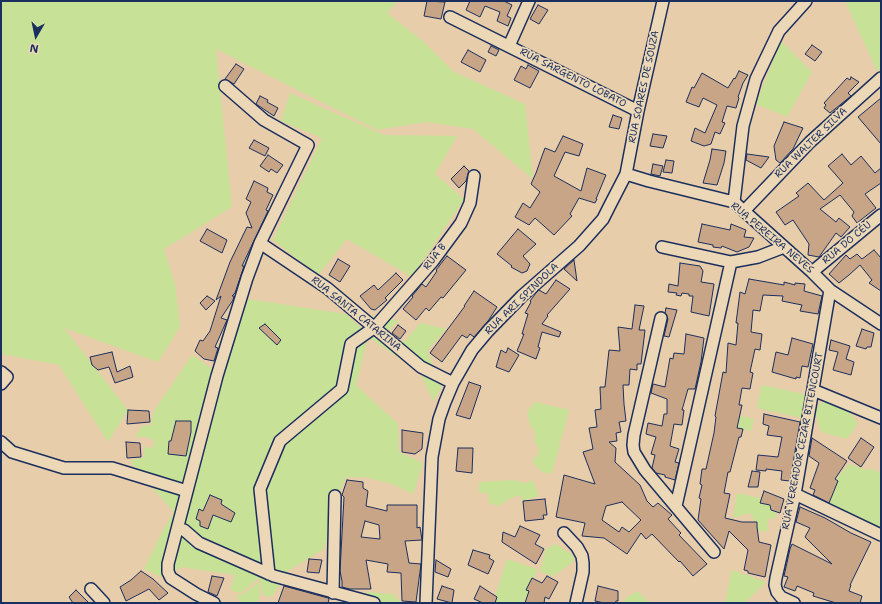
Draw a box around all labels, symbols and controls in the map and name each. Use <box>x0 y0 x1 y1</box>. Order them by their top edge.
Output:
north arrow <box>16 16 56 56</box>
street label: RUA SOARES DE SOUZA <box>626 30 662 144</box>
text: N <box>29 40 40 56</box>
street label: RUA SARGENTO LOBATO <box>518 46 628 110</box>
street label: RUA WALTER SILVA <box>772 105 850 181</box>
street label: RUA PEREIRA NEVES <box>728 200 816 276</box>
street label: RUA DO CÉU <box>820 219 874 267</box>
street label: RUA B <box>421 241 449 273</box>
street label: RUA ARI SPINDOLA <box>483 261 561 337</box>
street label: RUA SANTA CATARINA <box>309 274 403 354</box>
street label: RUA VEREADOR CEZAR BITENCOURT <box>780 351 826 531</box>

